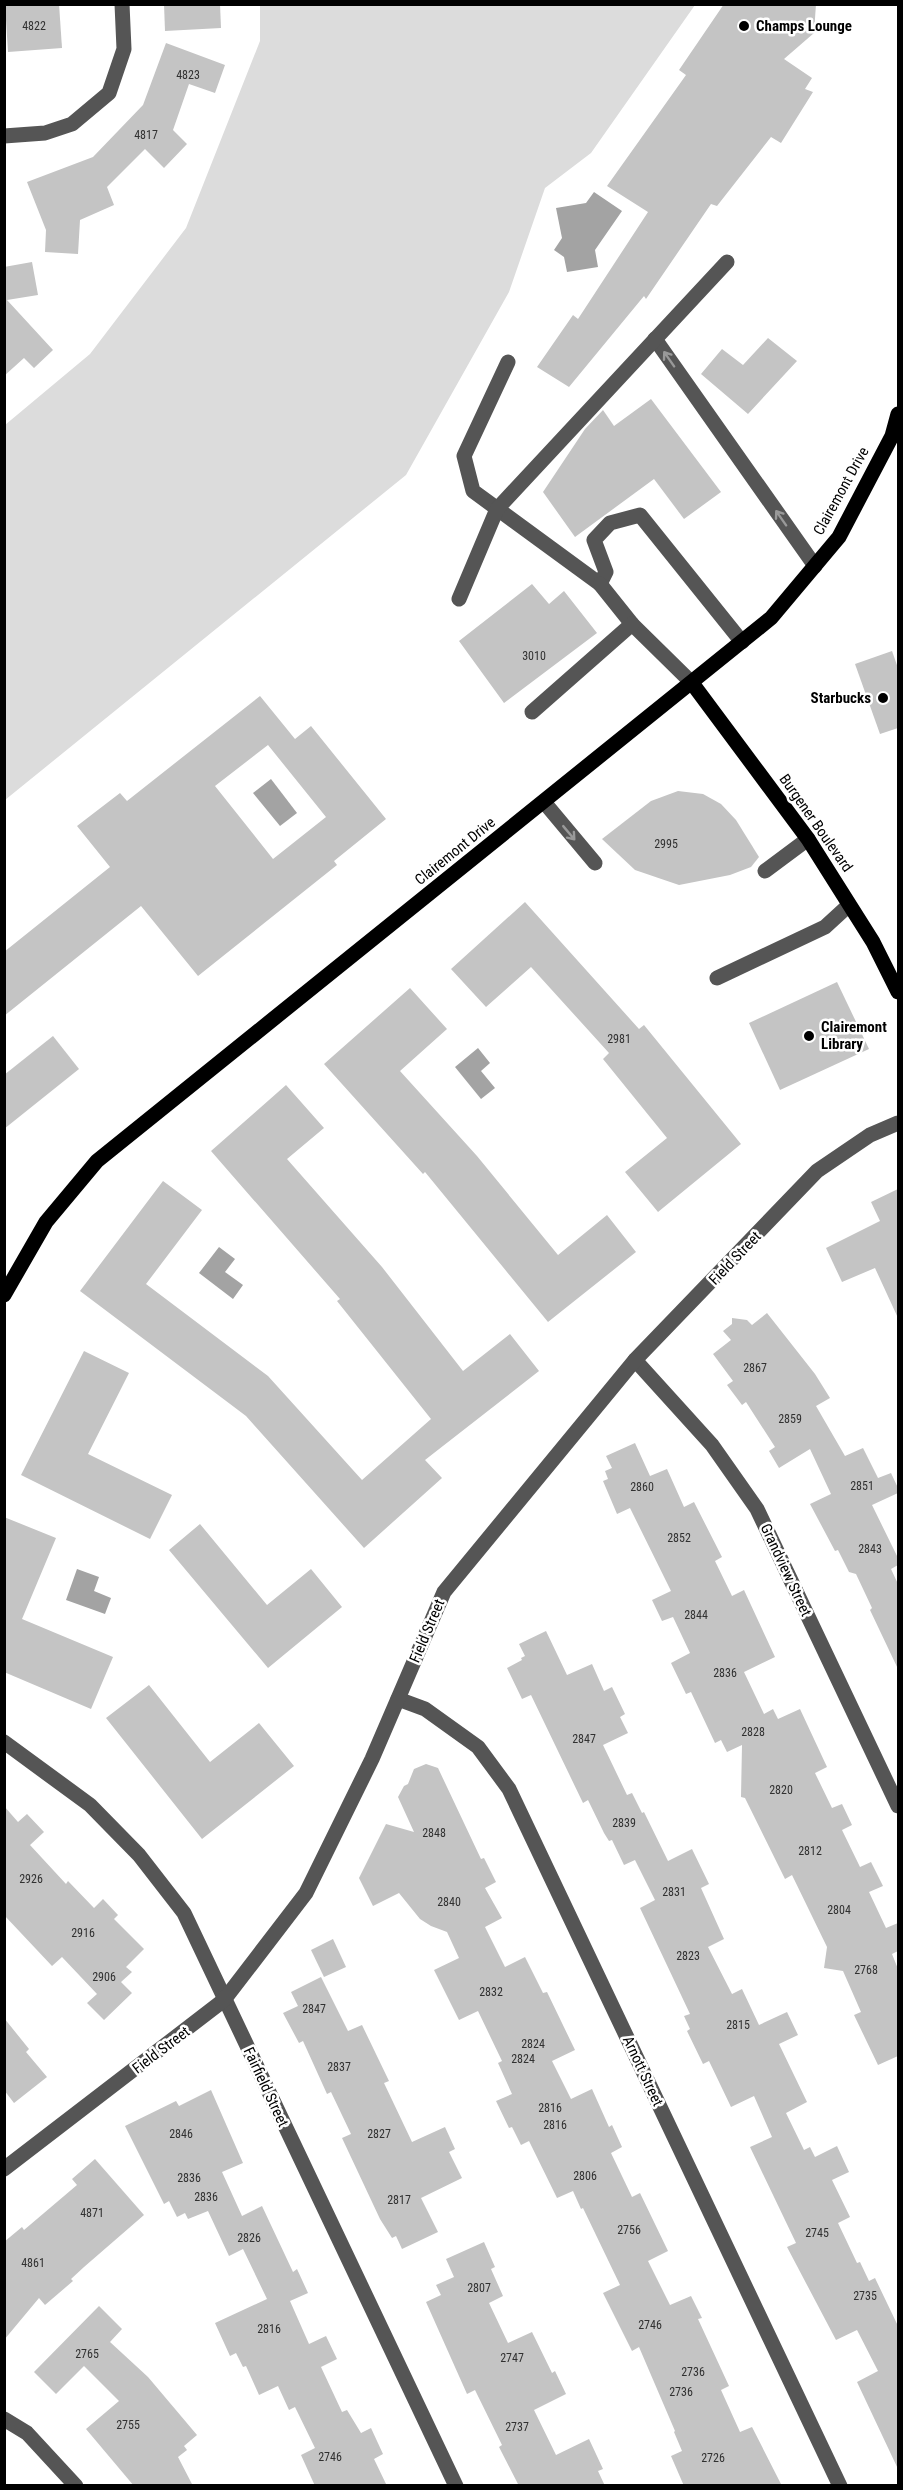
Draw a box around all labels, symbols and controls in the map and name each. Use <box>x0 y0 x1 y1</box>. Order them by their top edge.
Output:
place label: Champs Lounge <box>756 17 852 35</box>
house number: 4822 <box>22 19 46 33</box>
marker: Champs Lounge <box>737 19 751 33</box>
house number: 4823 <box>176 68 200 82</box>
house number: 4817 <box>134 128 158 142</box>
one-way arrow <box>663 351 675 367</box>
street label: Clairemont Drive <box>809 444 873 538</box>
one-way arrow <box>775 511 787 527</box>
house number: 3010 <box>522 649 546 663</box>
place label: Starbucks <box>811 689 871 707</box>
marker: Starbucks <box>876 691 890 705</box>
street label: Burgener Boulevard <box>776 771 856 875</box>
street label: Clairemont Drive <box>411 813 499 889</box>
one-way arrow <box>562 825 576 840</box>
house number: 2995 <box>654 837 678 851</box>
place label: Clairemont Library <box>821 1018 887 1053</box>
marker: Clairemont Library <box>802 1029 816 1043</box>
house number: 2981 <box>607 1032 631 1046</box>
street label: Field Street <box>705 1228 765 1288</box>
house number: 2867 <box>743 1361 767 1375</box>
house number: 2859 <box>778 1412 802 1426</box>
house number: 2851 <box>850 1479 874 1493</box>
house number: 2860 <box>630 1480 654 1494</box>
street label: Grandview Street <box>757 1521 815 1619</box>
house number: 2852 <box>667 1531 691 1545</box>
house number: 2843 <box>858 1542 882 1556</box>
street label: Field Street <box>406 1597 448 1665</box>
house number: 2844 <box>684 1608 708 1622</box>
house number: 2836 <box>713 1666 737 1680</box>
house number: 2828 <box>741 1725 765 1739</box>
house number: 2847 <box>572 1732 596 1746</box>
house number: 2820 <box>769 1783 793 1797</box>
house number: 2839 <box>612 1816 636 1830</box>
house number: 2848 <box>422 1826 446 1840</box>
house number: 2812 <box>798 1844 822 1858</box>
house number: 2926 <box>19 1872 43 1886</box>
house number: 2831 <box>662 1885 686 1899</box>
house number: 2840 <box>437 1895 461 1909</box>
house number: 2804 <box>827 1903 851 1917</box>
house number: 2916 <box>71 1926 95 1940</box>
house number: 2823 <box>676 1949 700 1963</box>
house number: 2768 <box>854 1963 878 1977</box>
house number: 2906 <box>92 1970 116 1984</box>
house number: 2832 <box>479 1985 503 1999</box>
house number: 2847 <box>302 2002 326 2016</box>
house number: 2815 <box>726 2018 750 2032</box>
street label: Field Street <box>129 2023 193 2077</box>
street label: Arnott Street <box>619 2033 667 2109</box>
house number: 2824 <box>521 2037 545 2051</box>
street label: Fairfield Street <box>240 2044 292 2130</box>
house number: 2824 <box>511 2052 535 2066</box>
house number: 2837 <box>327 2060 351 2074</box>
house number: 2816 <box>538 2101 562 2115</box>
house number: 2816 <box>543 2118 567 2132</box>
house number: 2846 <box>169 2127 193 2141</box>
house number: 2827 <box>367 2127 391 2141</box>
house number: 2806 <box>573 2169 597 2183</box>
house number: 2836 <box>177 2171 201 2185</box>
house number: 2836 <box>194 2190 218 2204</box>
house number: 2817 <box>387 2193 411 2207</box>
house number: 4871 <box>80 2206 104 2220</box>
house number: 2756 <box>617 2223 641 2237</box>
house number: 2745 <box>805 2226 829 2240</box>
house number: 2826 <box>237 2231 261 2245</box>
house number: 4861 <box>21 2256 45 2270</box>
house number: 2807 <box>467 2281 491 2295</box>
house number: 2735 <box>853 2289 877 2303</box>
house number: 2746 <box>638 2318 662 2332</box>
house number: 2816 <box>257 2322 281 2336</box>
house number: 2765 <box>75 2347 99 2361</box>
house number: 2747 <box>500 2351 524 2365</box>
house number: 2736 <box>681 2365 705 2379</box>
house number: 2736 <box>669 2385 693 2399</box>
house number: 2755 <box>116 2418 140 2432</box>
house number: 2737 <box>505 2420 529 2434</box>
house number: 2746 <box>318 2450 342 2464</box>
house number: 2726 <box>701 2451 725 2465</box>

